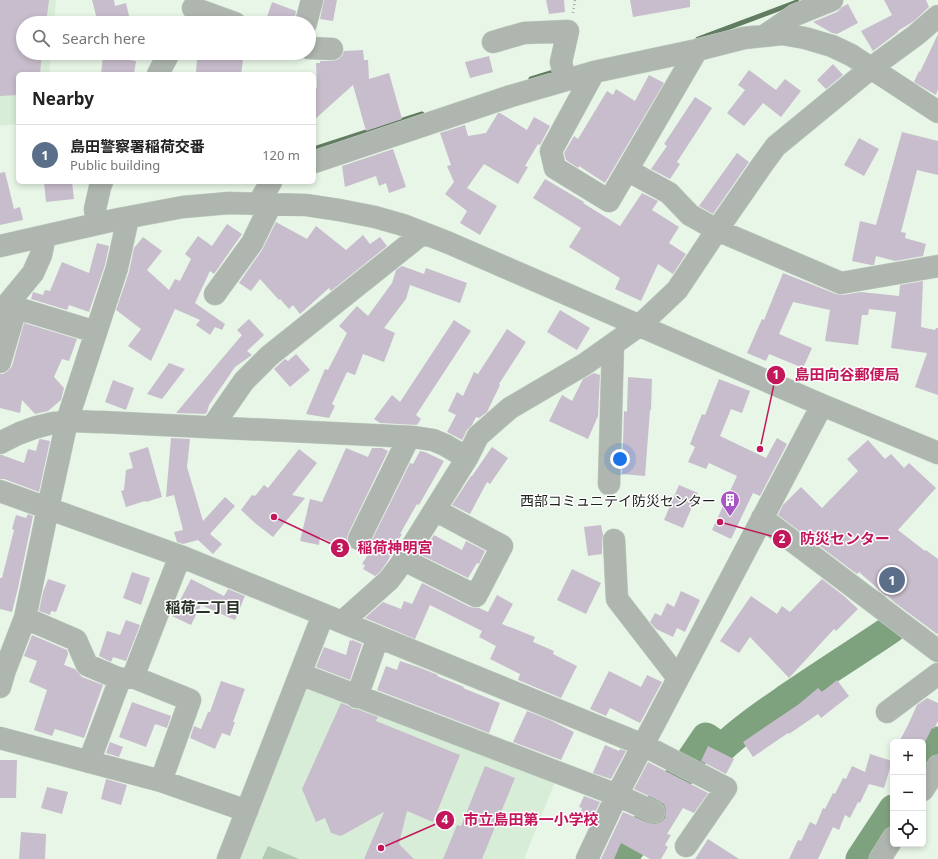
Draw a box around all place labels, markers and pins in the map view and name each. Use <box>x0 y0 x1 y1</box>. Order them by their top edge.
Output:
callout: 島田向谷郵便局 <box>766 361 907 388</box>
building icon: 西部コミュニテイ防災センター <box>719 489 741 517</box>
place label: 西部コミュニテイ防災センター <box>520 491 716 510</box>
callout: 防災センター <box>772 525 898 552</box>
callout: 稲荷神明宮 <box>330 535 441 562</box>
pin: 1 <box>879 565 905 595</box>
callout: 市立島田第一小学校 <box>435 806 606 833</box>

